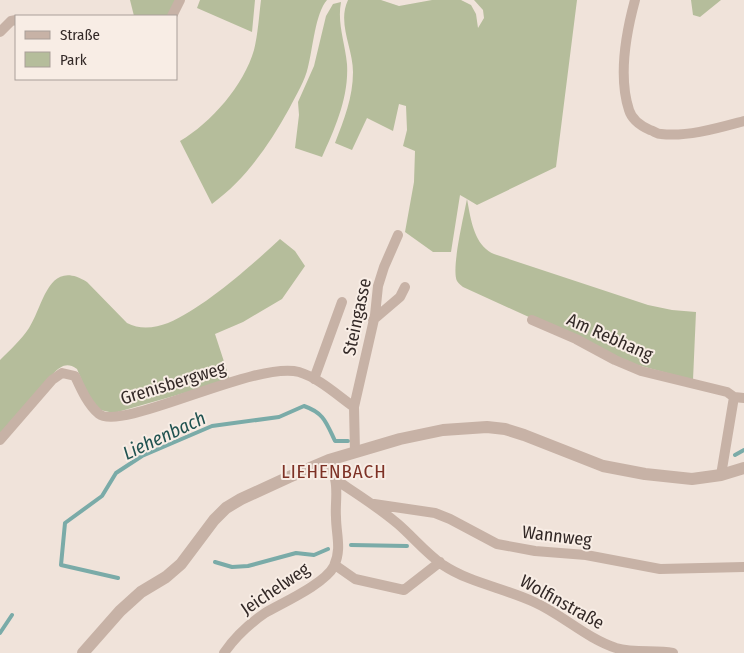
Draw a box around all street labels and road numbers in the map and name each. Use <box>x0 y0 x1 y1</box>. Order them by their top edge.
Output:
street label: Steingasse <box>338 276 376 358</box>
street label: Am Rebhang <box>564 308 657 366</box>
street label: Grenisbergweg <box>118 356 229 409</box>
street label: Wannweg <box>521 521 594 551</box>
street label: Jeichelweg <box>236 558 314 620</box>
street label: Wolfinstraße <box>516 570 608 634</box>

